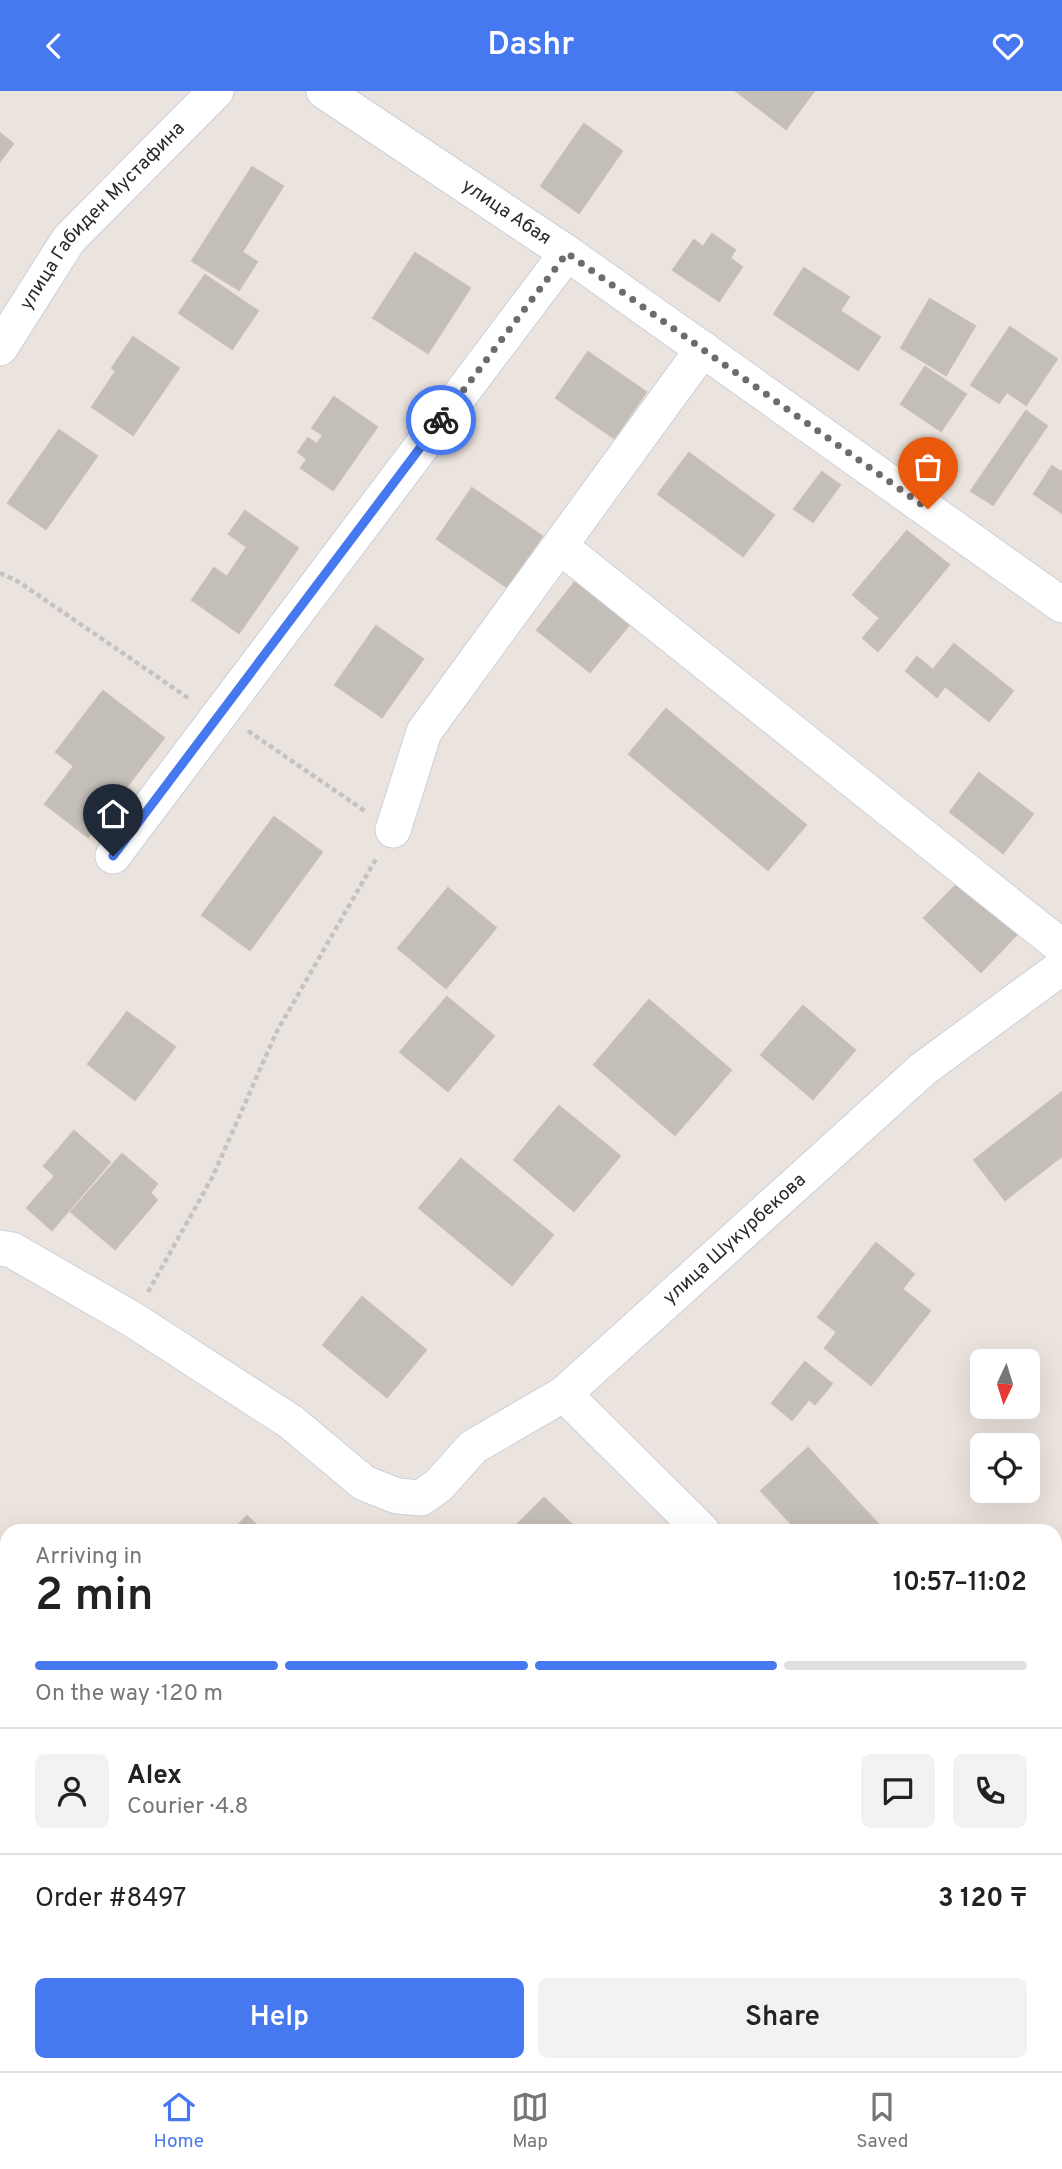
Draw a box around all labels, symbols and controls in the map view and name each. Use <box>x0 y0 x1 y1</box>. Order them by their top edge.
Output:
text: Dashr <box>488 26 574 66</box>
icon: back <box>35 27 73 65</box>
icon: heart <box>989 27 1027 65</box>
street label: улица Габиден Мустафина <box>15 117 190 315</box>
street label: улица Абая <box>457 174 556 251</box>
courier <box>406 385 476 455</box>
icon: bike <box>422 401 460 439</box>
pin <box>898 437 958 509</box>
icon: bag <box>909 448 947 486</box>
pin <box>83 784 143 856</box>
icon: home <box>94 795 132 833</box>
street label: улица Шукурбекова <box>658 1168 811 1310</box>
north arrow <box>970 1349 1040 1419</box>
map controls <box>970 1349 1040 1503</box>
button: locate <box>970 1433 1040 1503</box>
text: Arriving in <box>35 1543 142 1572</box>
text: 10:57–11:02 <box>893 1567 1027 1600</box>
text: 2 min <box>35 1568 154 1627</box>
text: On the way · 120 m <box>35 1680 223 1709</box>
button: person <box>35 1754 109 1828</box>
button: chat <box>861 1754 935 1828</box>
button: phone <box>953 1754 1027 1828</box>
text: Alex <box>127 1760 182 1793</box>
text: Courier · 4.8 <box>127 1793 248 1822</box>
text: Order #8497 <box>35 1883 186 1916</box>
text: 3 120 ₸ <box>938 1883 1027 1916</box>
button: Help <box>35 1978 524 2058</box>
button: Share <box>538 1978 1027 2058</box>
tab: Home <box>154 2088 204 2154</box>
tab: Map <box>511 2088 549 2154</box>
tab: Saved <box>856 2088 908 2154</box>

